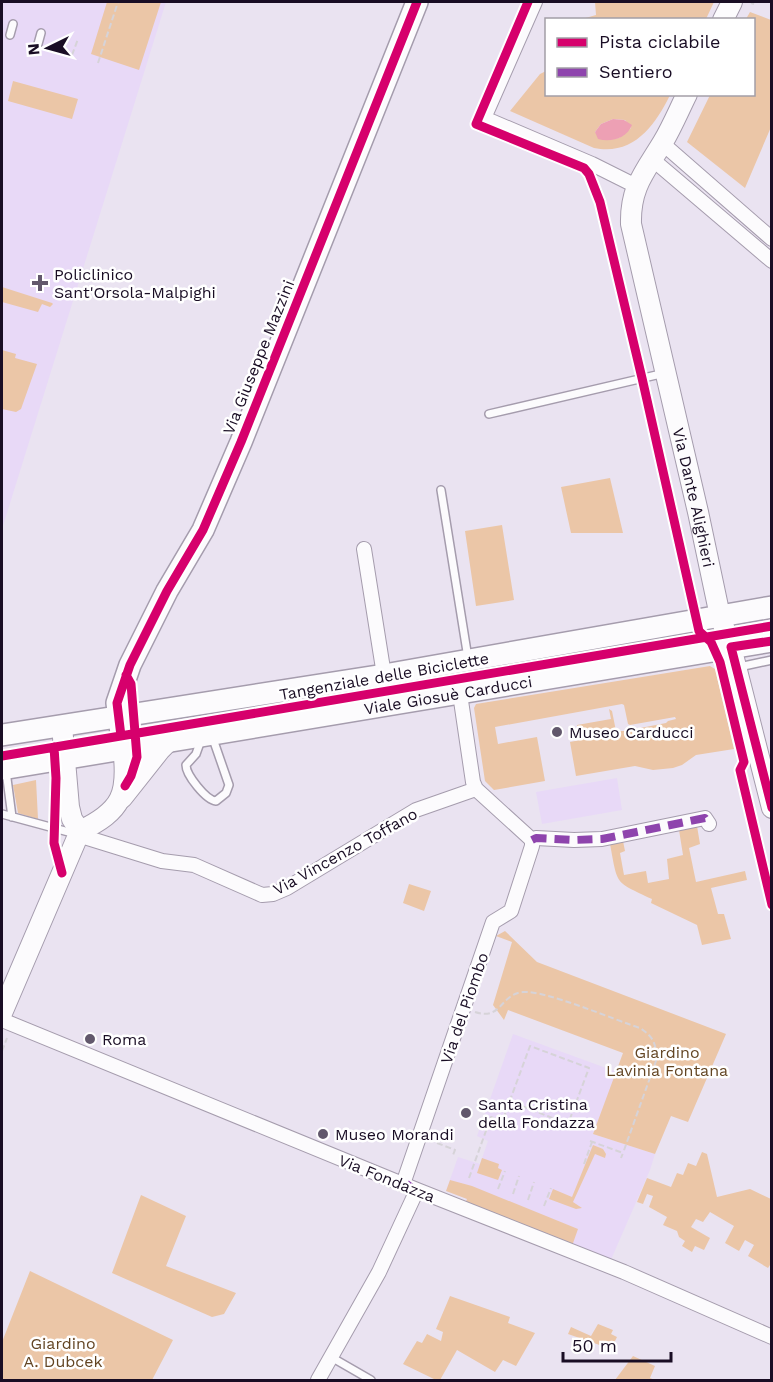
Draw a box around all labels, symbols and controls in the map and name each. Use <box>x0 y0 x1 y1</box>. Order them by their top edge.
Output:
north arrow <box>18 18 78 78</box>
legend <box>545 18 755 96</box>
text: Pista ciclabile <box>599 31 720 52</box>
text: N <box>24 43 44 56</box>
text: Sentiero <box>599 61 673 82</box>
place label: Policlinico Sant'Orsola-Malpighi <box>54 265 216 302</box>
marker: Policlinico Sant'Orsola-Malpighi <box>31 274 49 292</box>
street label: Via Giuseppe Mazzini <box>219 277 298 437</box>
street label: Via Dante Alighieri <box>669 426 718 569</box>
street label: Tangenziale delle Biciclette <box>278 649 490 704</box>
street label: Viale Giosuè Carducci <box>362 672 533 719</box>
place label: Museo Carducci <box>569 723 694 742</box>
marker: Museo Carducci <box>550 725 564 739</box>
street label: Via Vincenzo Toffano <box>270 804 421 899</box>
street label: Via del Piombo <box>437 950 492 1066</box>
place label: Roma <box>102 1030 146 1049</box>
marker: Roma <box>83 1032 97 1046</box>
park label: Giardino Lavinia Fontana <box>606 1043 728 1080</box>
place label: Santa Cristina della Fondazza <box>478 1095 595 1132</box>
marker: Santa Cristina della Fondazza <box>459 1106 473 1120</box>
place label: Museo Morandi <box>335 1125 454 1144</box>
marker: Museo Morandi <box>316 1127 330 1141</box>
street label: Via Fondazza <box>336 1150 438 1206</box>
scale bar <box>563 1325 671 1363</box>
park label: Giardino A. Dubcek <box>23 1334 103 1371</box>
text: 50 m <box>572 1335 617 1356</box>

